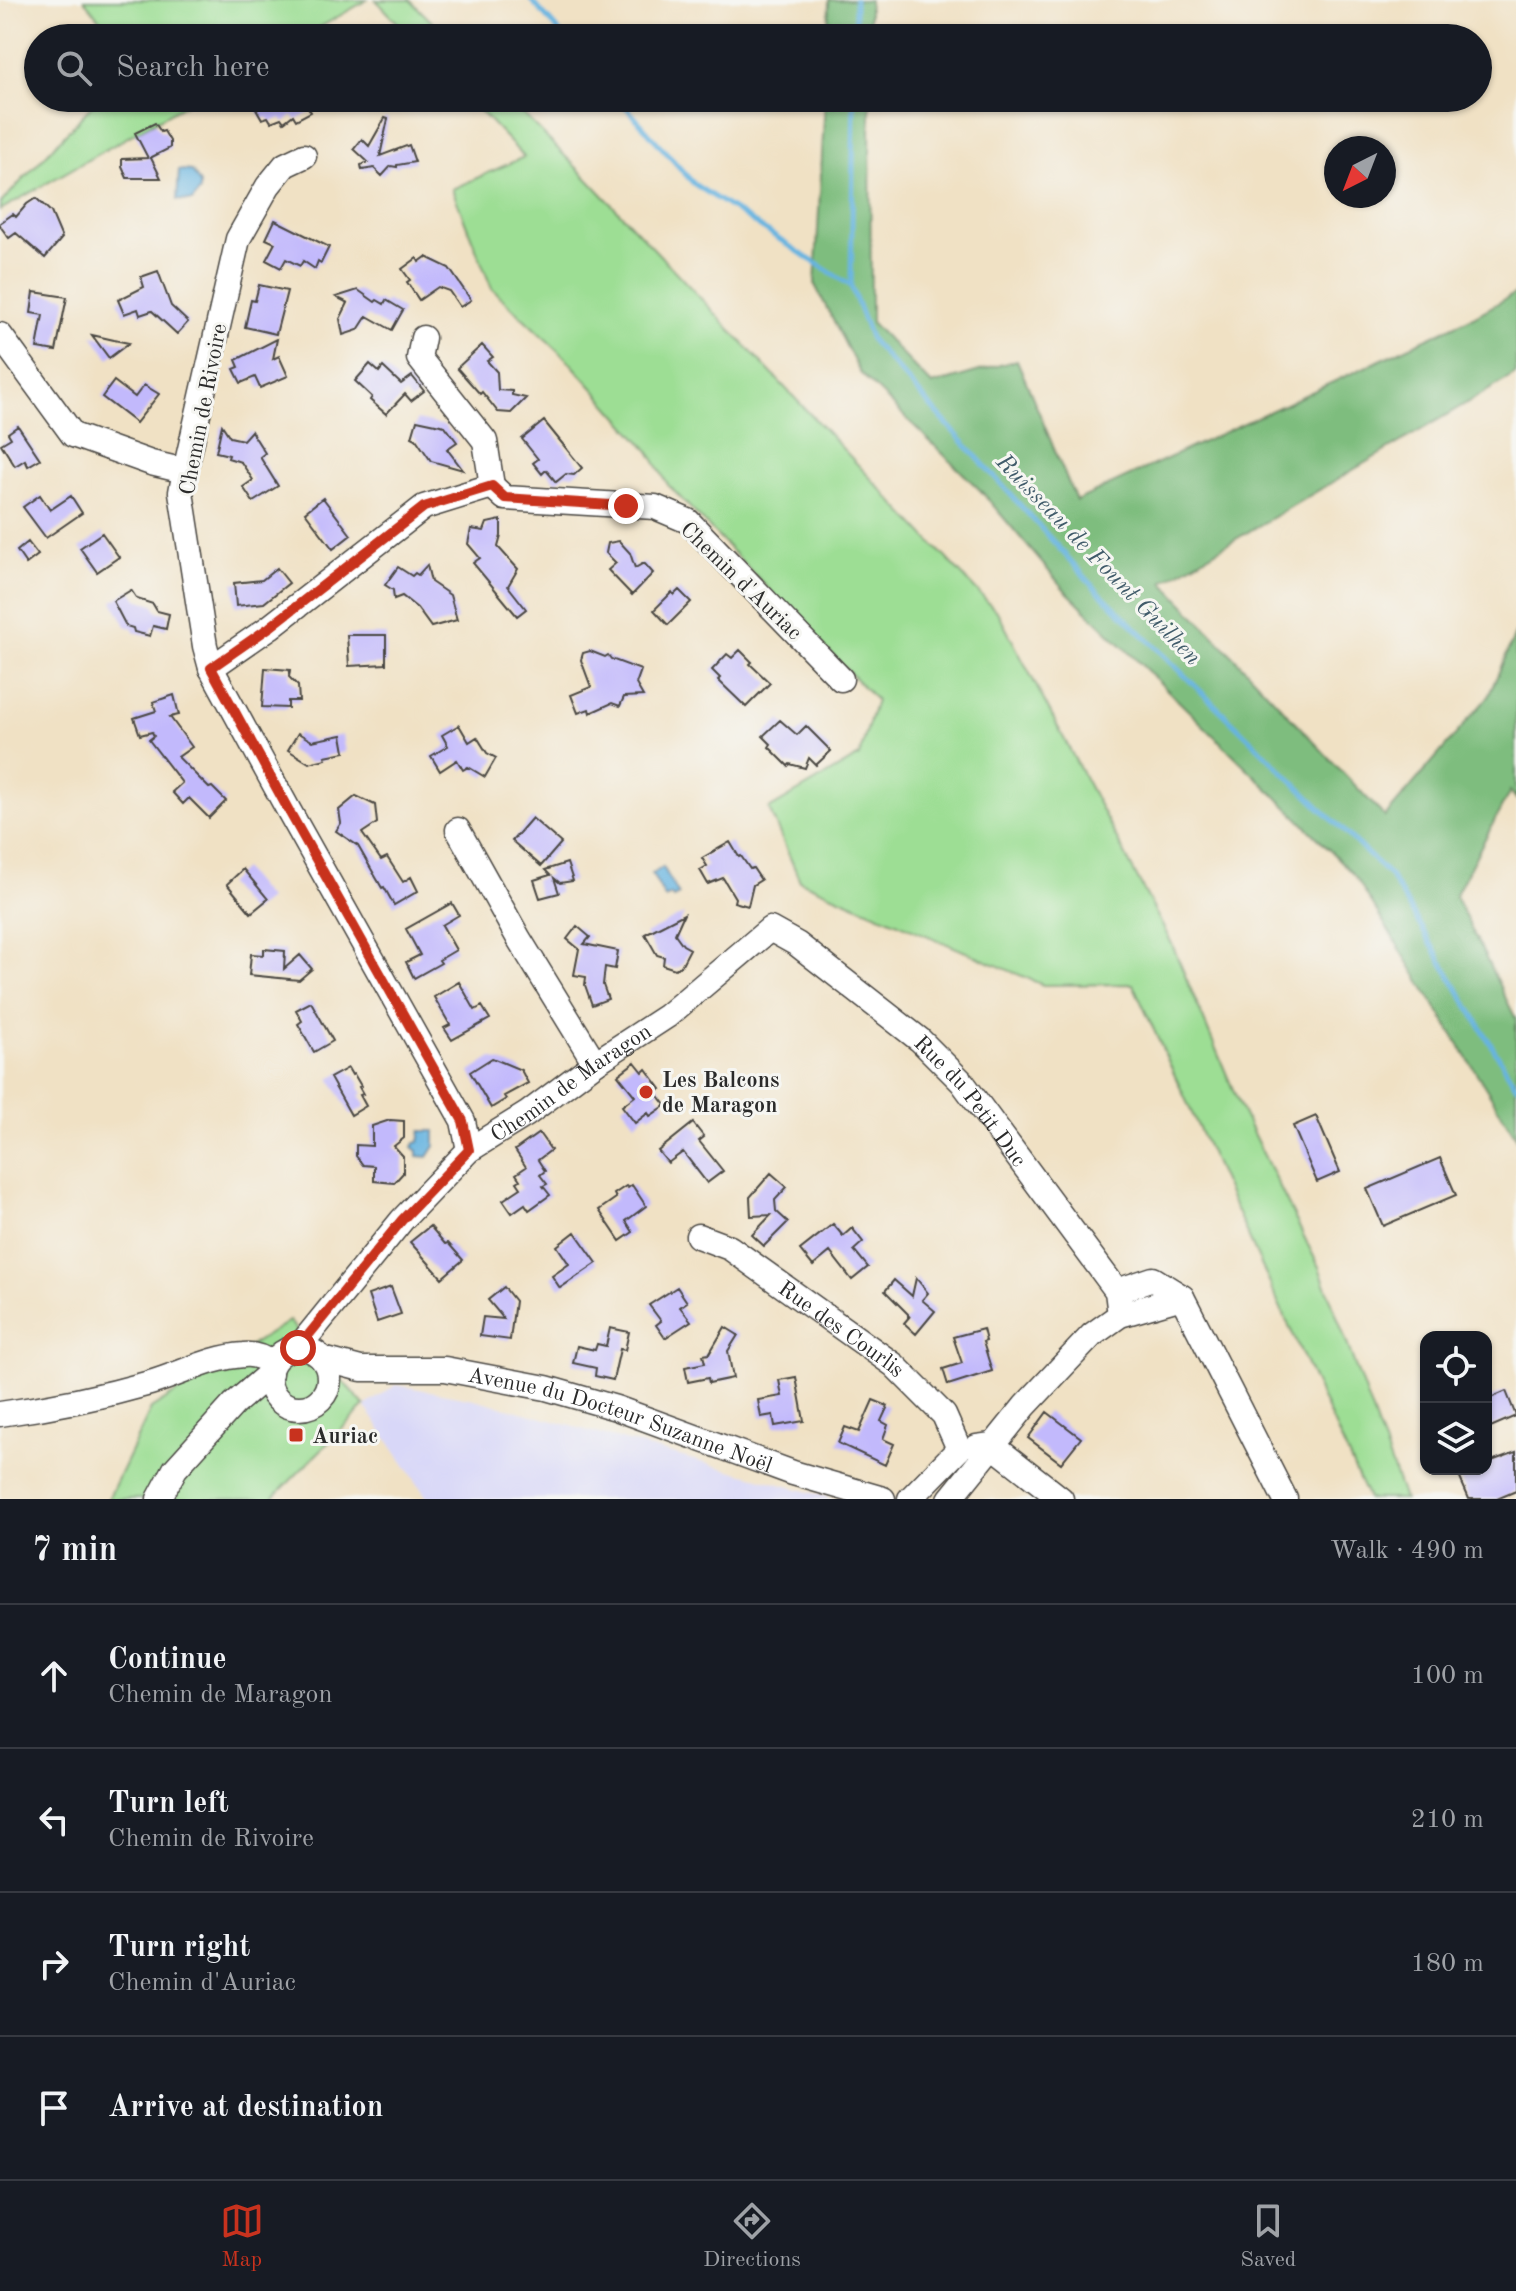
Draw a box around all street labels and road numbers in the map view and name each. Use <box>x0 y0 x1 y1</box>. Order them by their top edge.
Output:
street label: Chemin de Rivoire <box>177 322 231 497</box>
street label: Chemin d'Auriac <box>676 518 805 645</box>
street label: Chemin de Maragon <box>487 1020 656 1147</box>
street label: Rue du Petit Duc <box>909 1032 1030 1171</box>
street label: Rue des Courlis <box>774 1277 908 1382</box>
street label: Avenue du Docteur Suzanne Noël <box>466 1365 775 1477</box>

